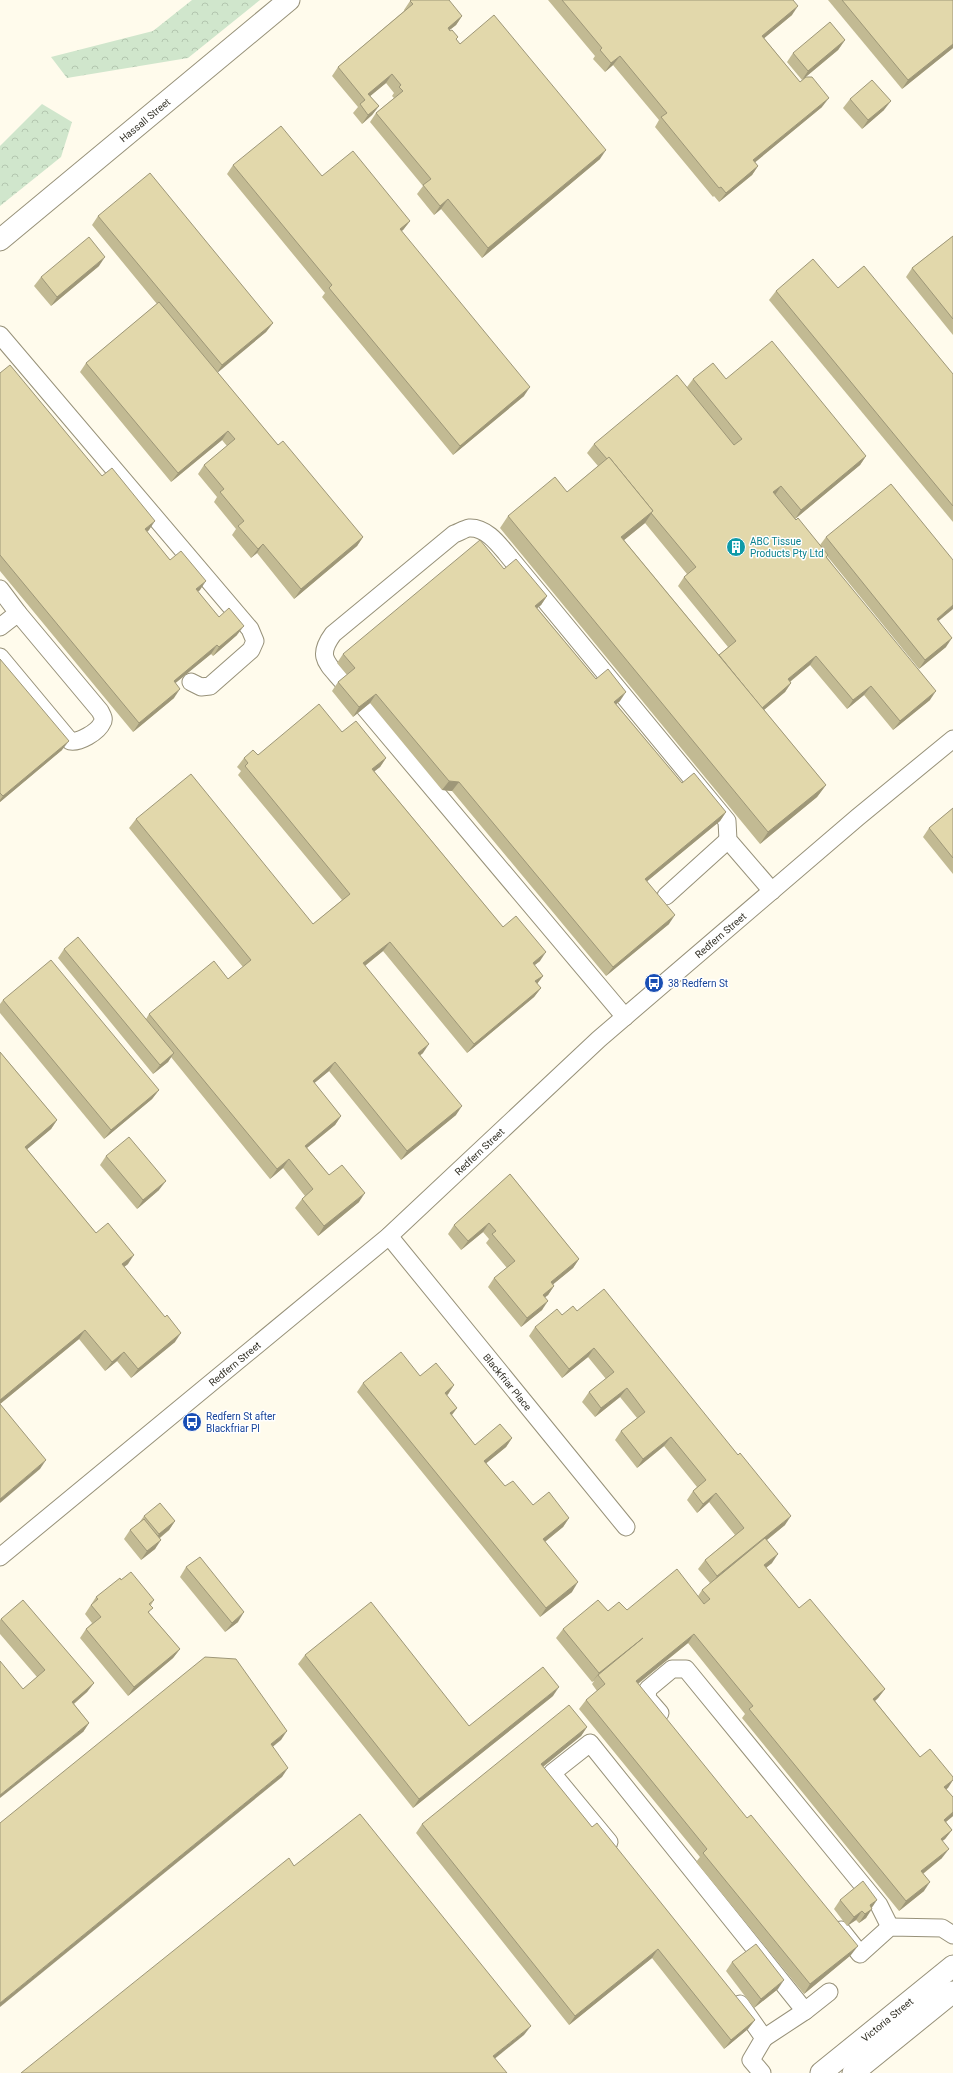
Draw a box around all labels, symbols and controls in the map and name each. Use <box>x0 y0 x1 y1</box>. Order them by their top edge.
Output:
street label: Hassall Street <box>118 96 172 144</box>
building icon: ABC Tissue Products Pty Ltd <box>725 536 747 558</box>
place label: ABC Tissue Products Pty Ltd <box>750 536 824 559</box>
street label: Redfern Street <box>693 911 748 960</box>
bus stop icon: 38 Redfern St <box>643 972 665 994</box>
place label: 38 Redfern St <box>668 978 728 989</box>
street label: Redfern Street <box>453 1126 506 1178</box>
street label: Redfern Street <box>207 1339 263 1388</box>
street label: Blackfriar Place <box>481 1352 534 1413</box>
bus stop icon: Redfern St after Blackfriar Pl <box>181 1411 203 1433</box>
place label: Redfern St after Blackfriar Pl <box>206 1411 276 1434</box>
street label: Victoria Street <box>859 1996 915 2044</box>

